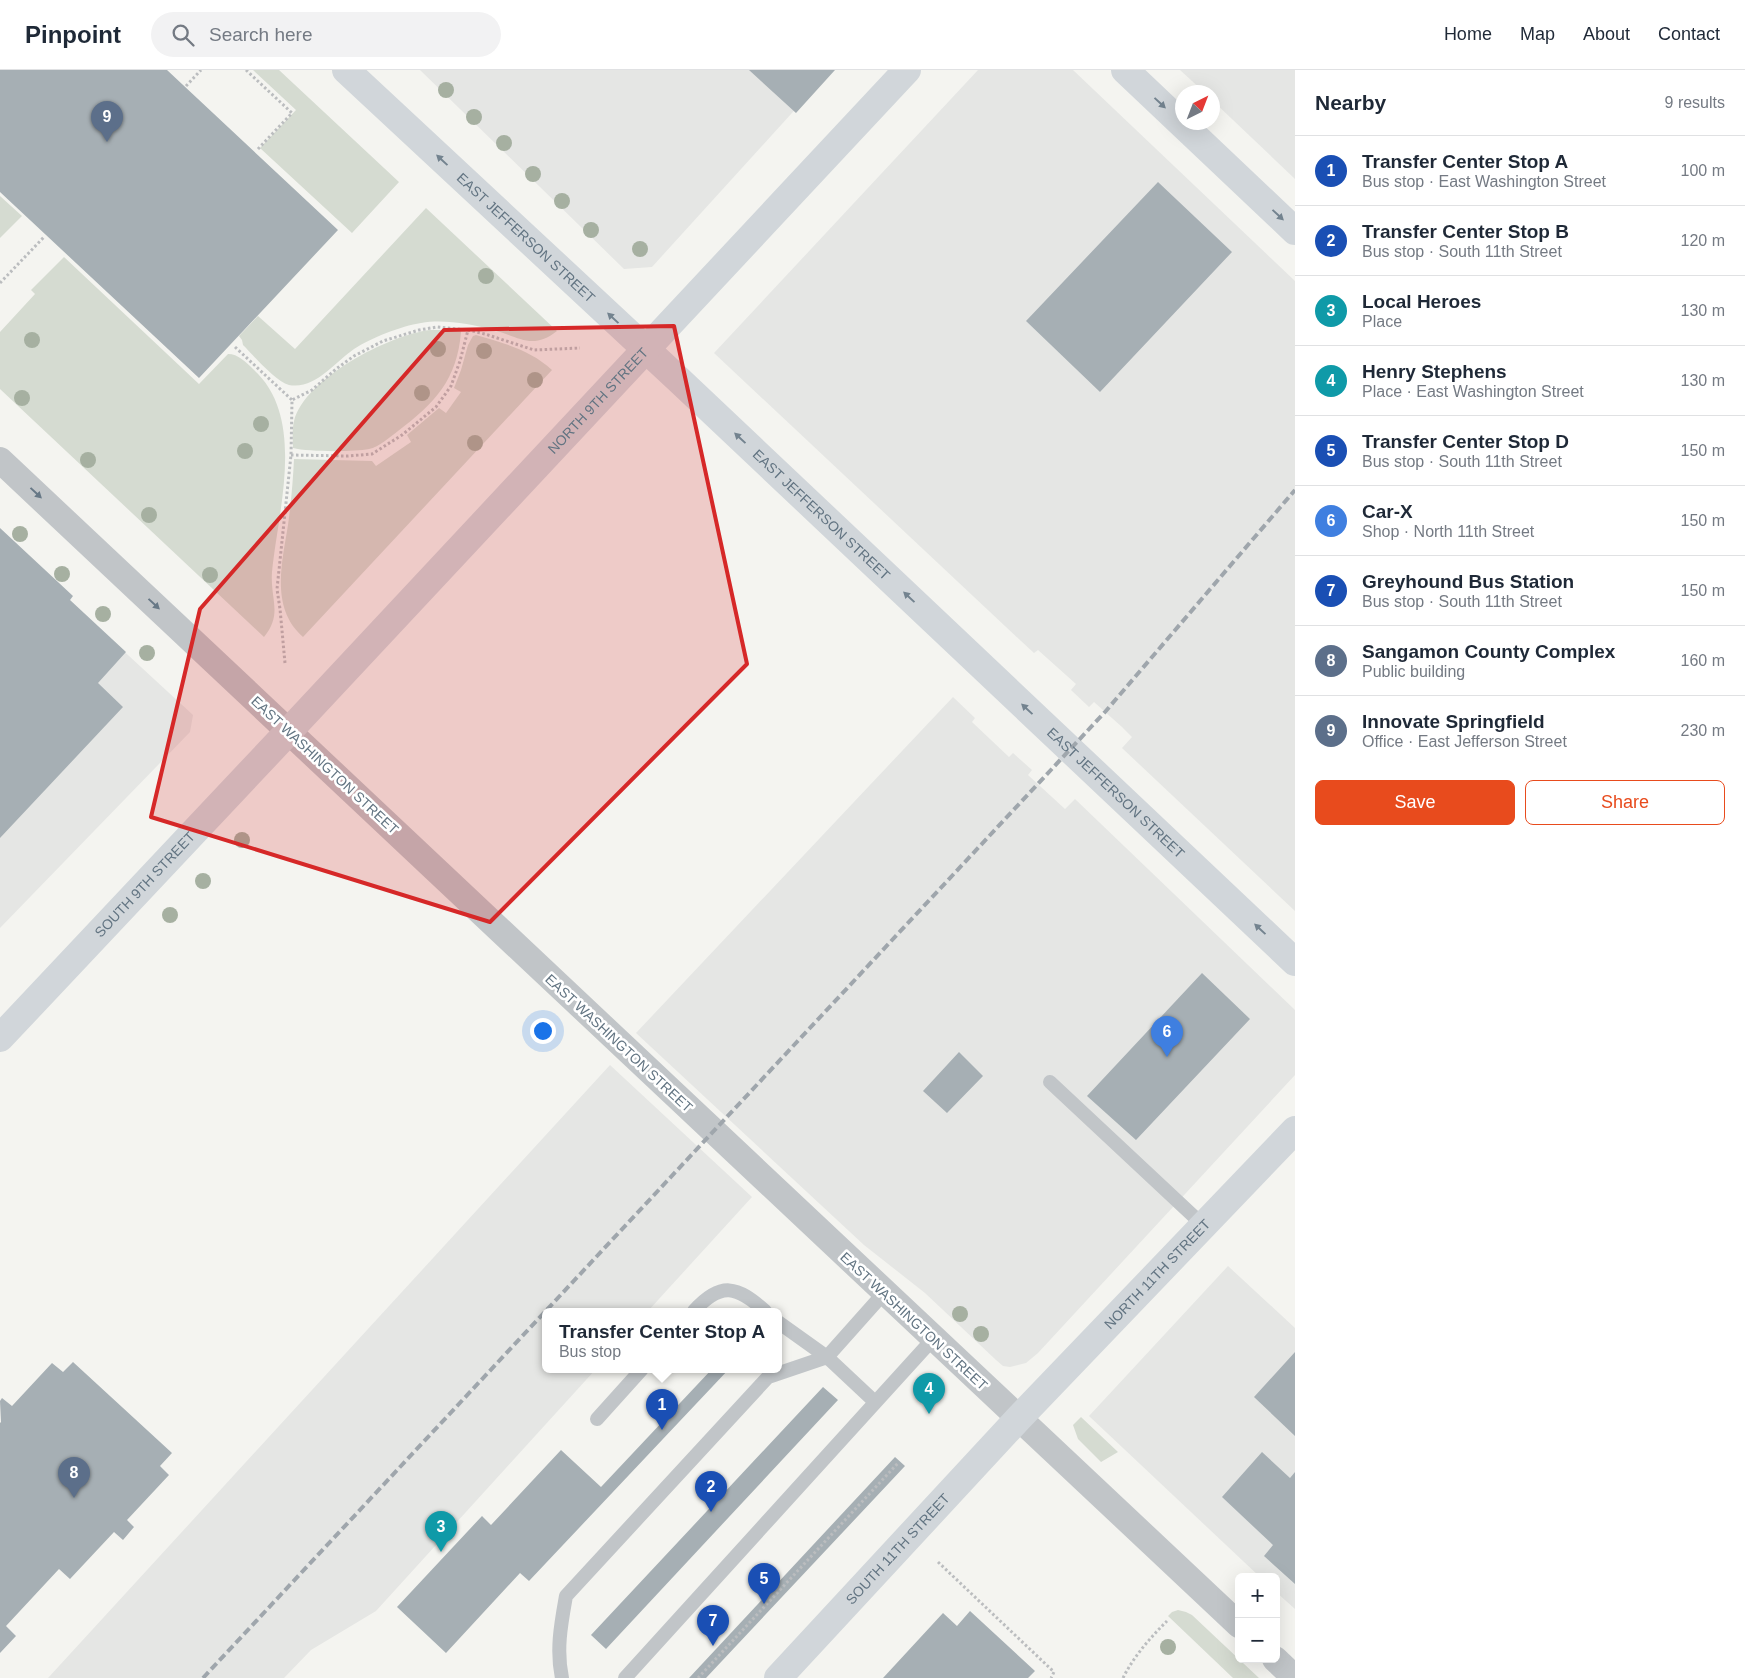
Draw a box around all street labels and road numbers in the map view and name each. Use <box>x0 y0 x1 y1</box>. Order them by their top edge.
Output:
street label: EAST JEFFERSON STREET <box>454 170 599 306</box>
street label: NORTH 9TH STREET <box>545 344 652 457</box>
street label: EAST JEFFERSON STREET <box>750 446 894 583</box>
street label: EAST WASHINGTON STREET <box>248 693 402 838</box>
street label: EAST JEFFERSON STREET <box>1044 724 1188 862</box>
street label: SOUTH 9TH STREET <box>91 828 198 940</box>
street label: EAST WASHINGTON STREET <box>542 971 696 1116</box>
street label: NORTH 11TH STREET <box>1101 1215 1214 1332</box>
street label: EAST WASHINGTON STREET <box>837 1249 991 1394</box>
street label: SOUTH 11TH STREET <box>842 1490 953 1608</box>

